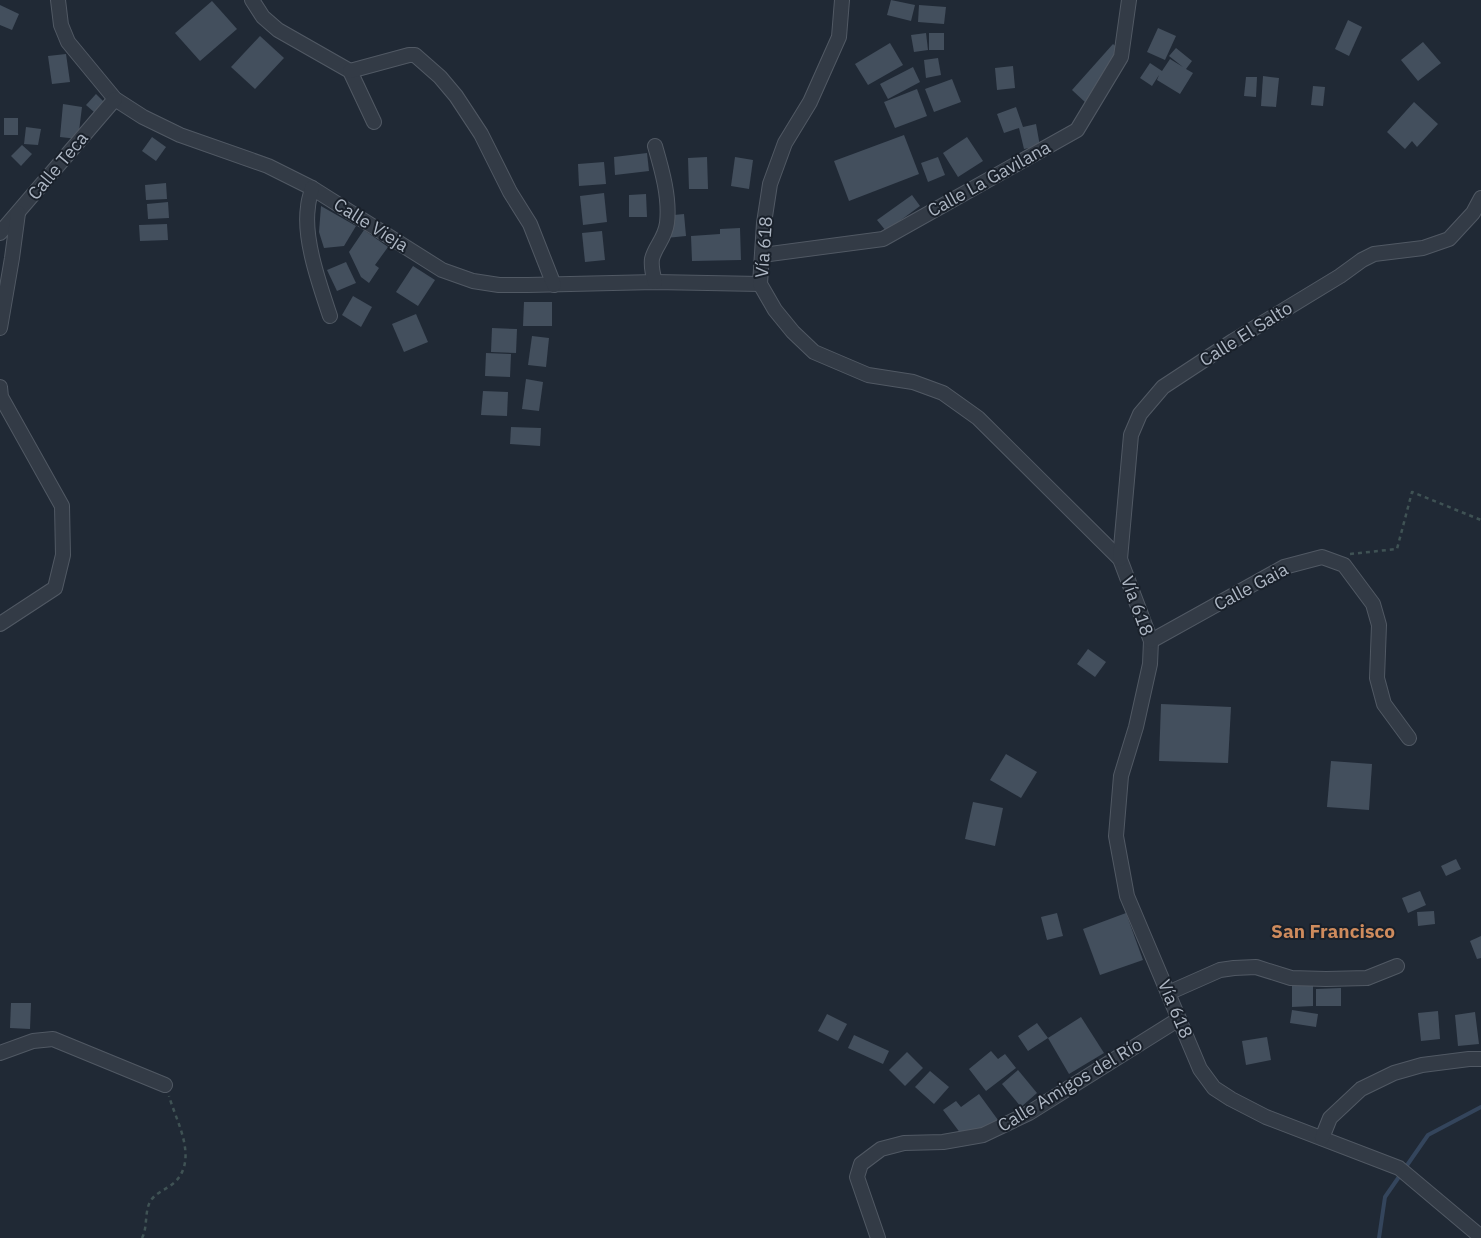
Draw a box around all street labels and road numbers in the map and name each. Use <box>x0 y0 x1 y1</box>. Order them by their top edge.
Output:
street label: Calle Teca <box>22 126 93 205</box>
street label: Calle La Gavilana <box>923 135 1055 222</box>
street label: Calle Vieja <box>330 193 413 257</box>
street label: Vía 618 <box>750 215 777 279</box>
street label: Calle El Salto <box>1195 296 1297 371</box>
street label: Calle Gaia <box>1210 557 1292 616</box>
street label: Vía 618 <box>1116 573 1159 639</box>
street label: Vía 618 <box>1153 976 1198 1042</box>
street label: Calle Amigos del Río <box>993 1032 1146 1137</box>

